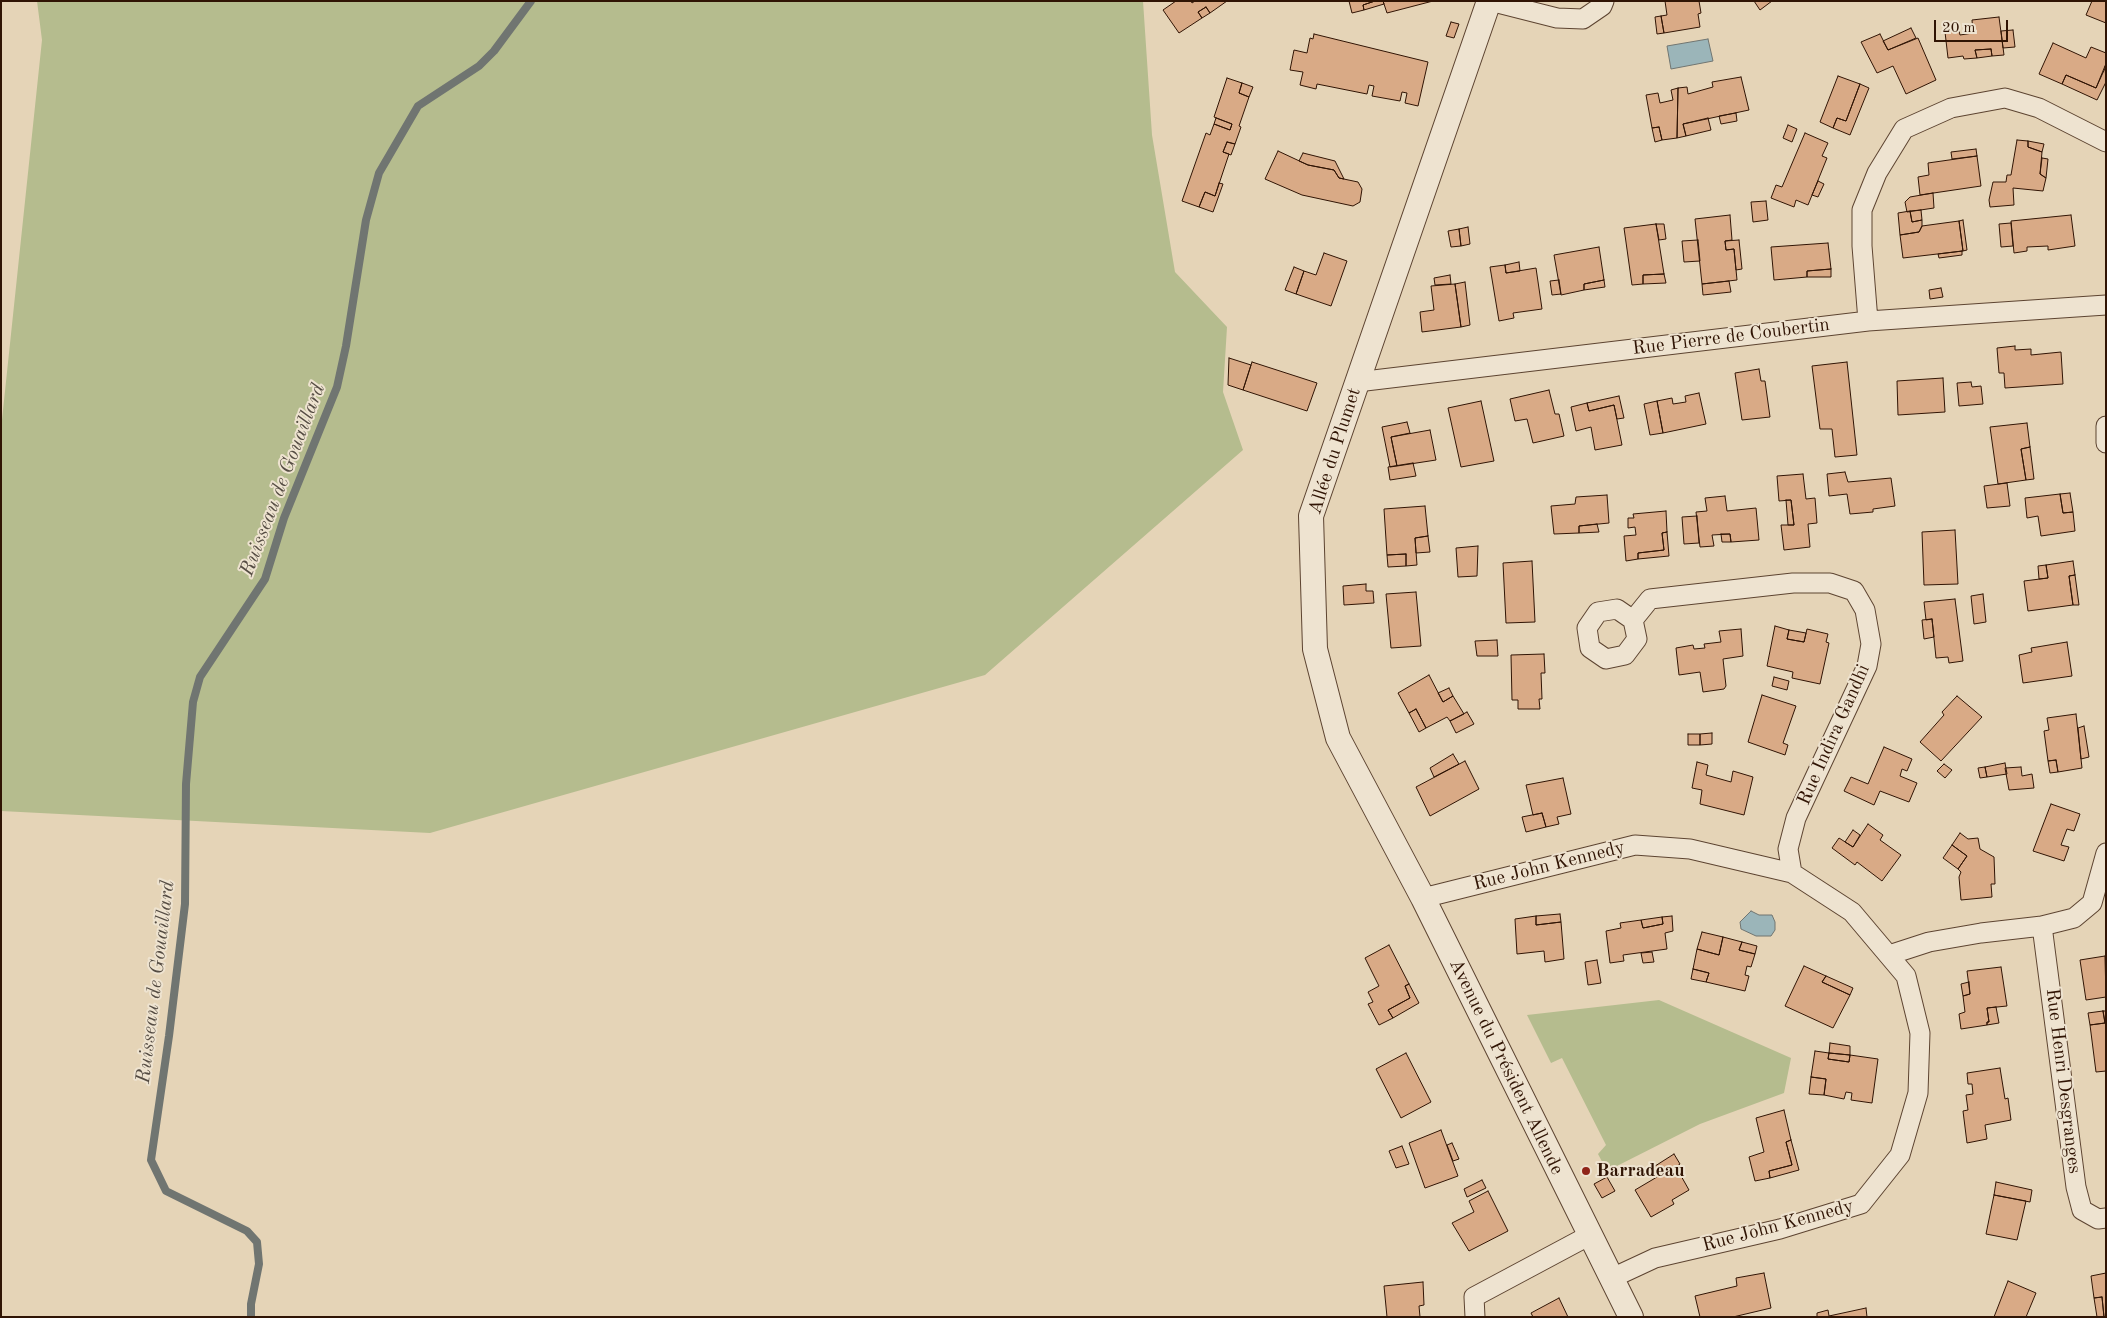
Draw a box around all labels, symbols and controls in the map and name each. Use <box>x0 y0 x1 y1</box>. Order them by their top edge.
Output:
scale bar <box>1937 10 2011 42</box>
text: 20 m <box>1942 21 1976 36</box>
street label: Rue Pierre de Coubertin <box>1631 314 1831 360</box>
water label: Ruisseau de Gouaillard <box>235 380 331 580</box>
street label: Allée du Plumet <box>1304 385 1366 517</box>
street label: Rue Indira Gandhi <box>1793 661 1875 809</box>
street label: Rue John Kennedy <box>1471 836 1627 896</box>
water label: Ruisseau de Gouaillard <box>132 879 180 1085</box>
street label: Avenue du Président Allende <box>1444 955 1568 1179</box>
street label: Rue Henri Desgranges <box>2040 987 2086 1175</box>
place label: Barradeau <box>1596 1160 1685 1182</box>
marker: Barradeau <box>1580 1165 1592 1177</box>
street label: Rue John Kennedy <box>1700 1195 1856 1257</box>

